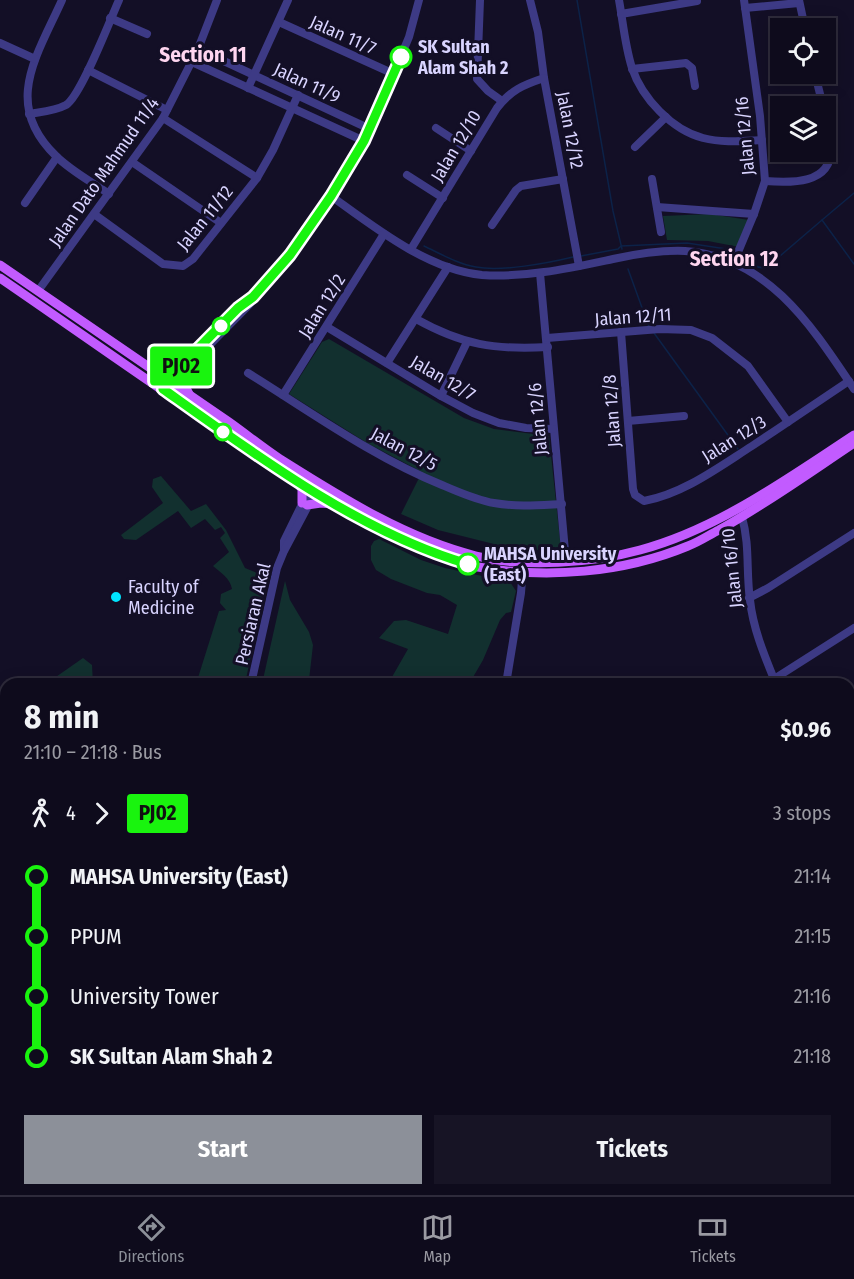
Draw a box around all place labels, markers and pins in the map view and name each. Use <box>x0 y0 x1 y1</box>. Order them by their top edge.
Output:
place label: SK Sultan Alam Shah 2 <box>417 36 508 79</box>
marker: SK Sultan Alam Shah 2 <box>390 46 412 68</box>
unlabelled marker <box>212 317 230 335</box>
unlabelled marker <box>214 423 232 441</box>
place label: MAHSA University (East) <box>484 543 617 586</box>
marker: MAHSA University (East) <box>457 553 479 575</box>
place label: Faculty of Medicine <box>128 576 200 619</box>
marker: Faculty of Medicine <box>109 590 123 604</box>

